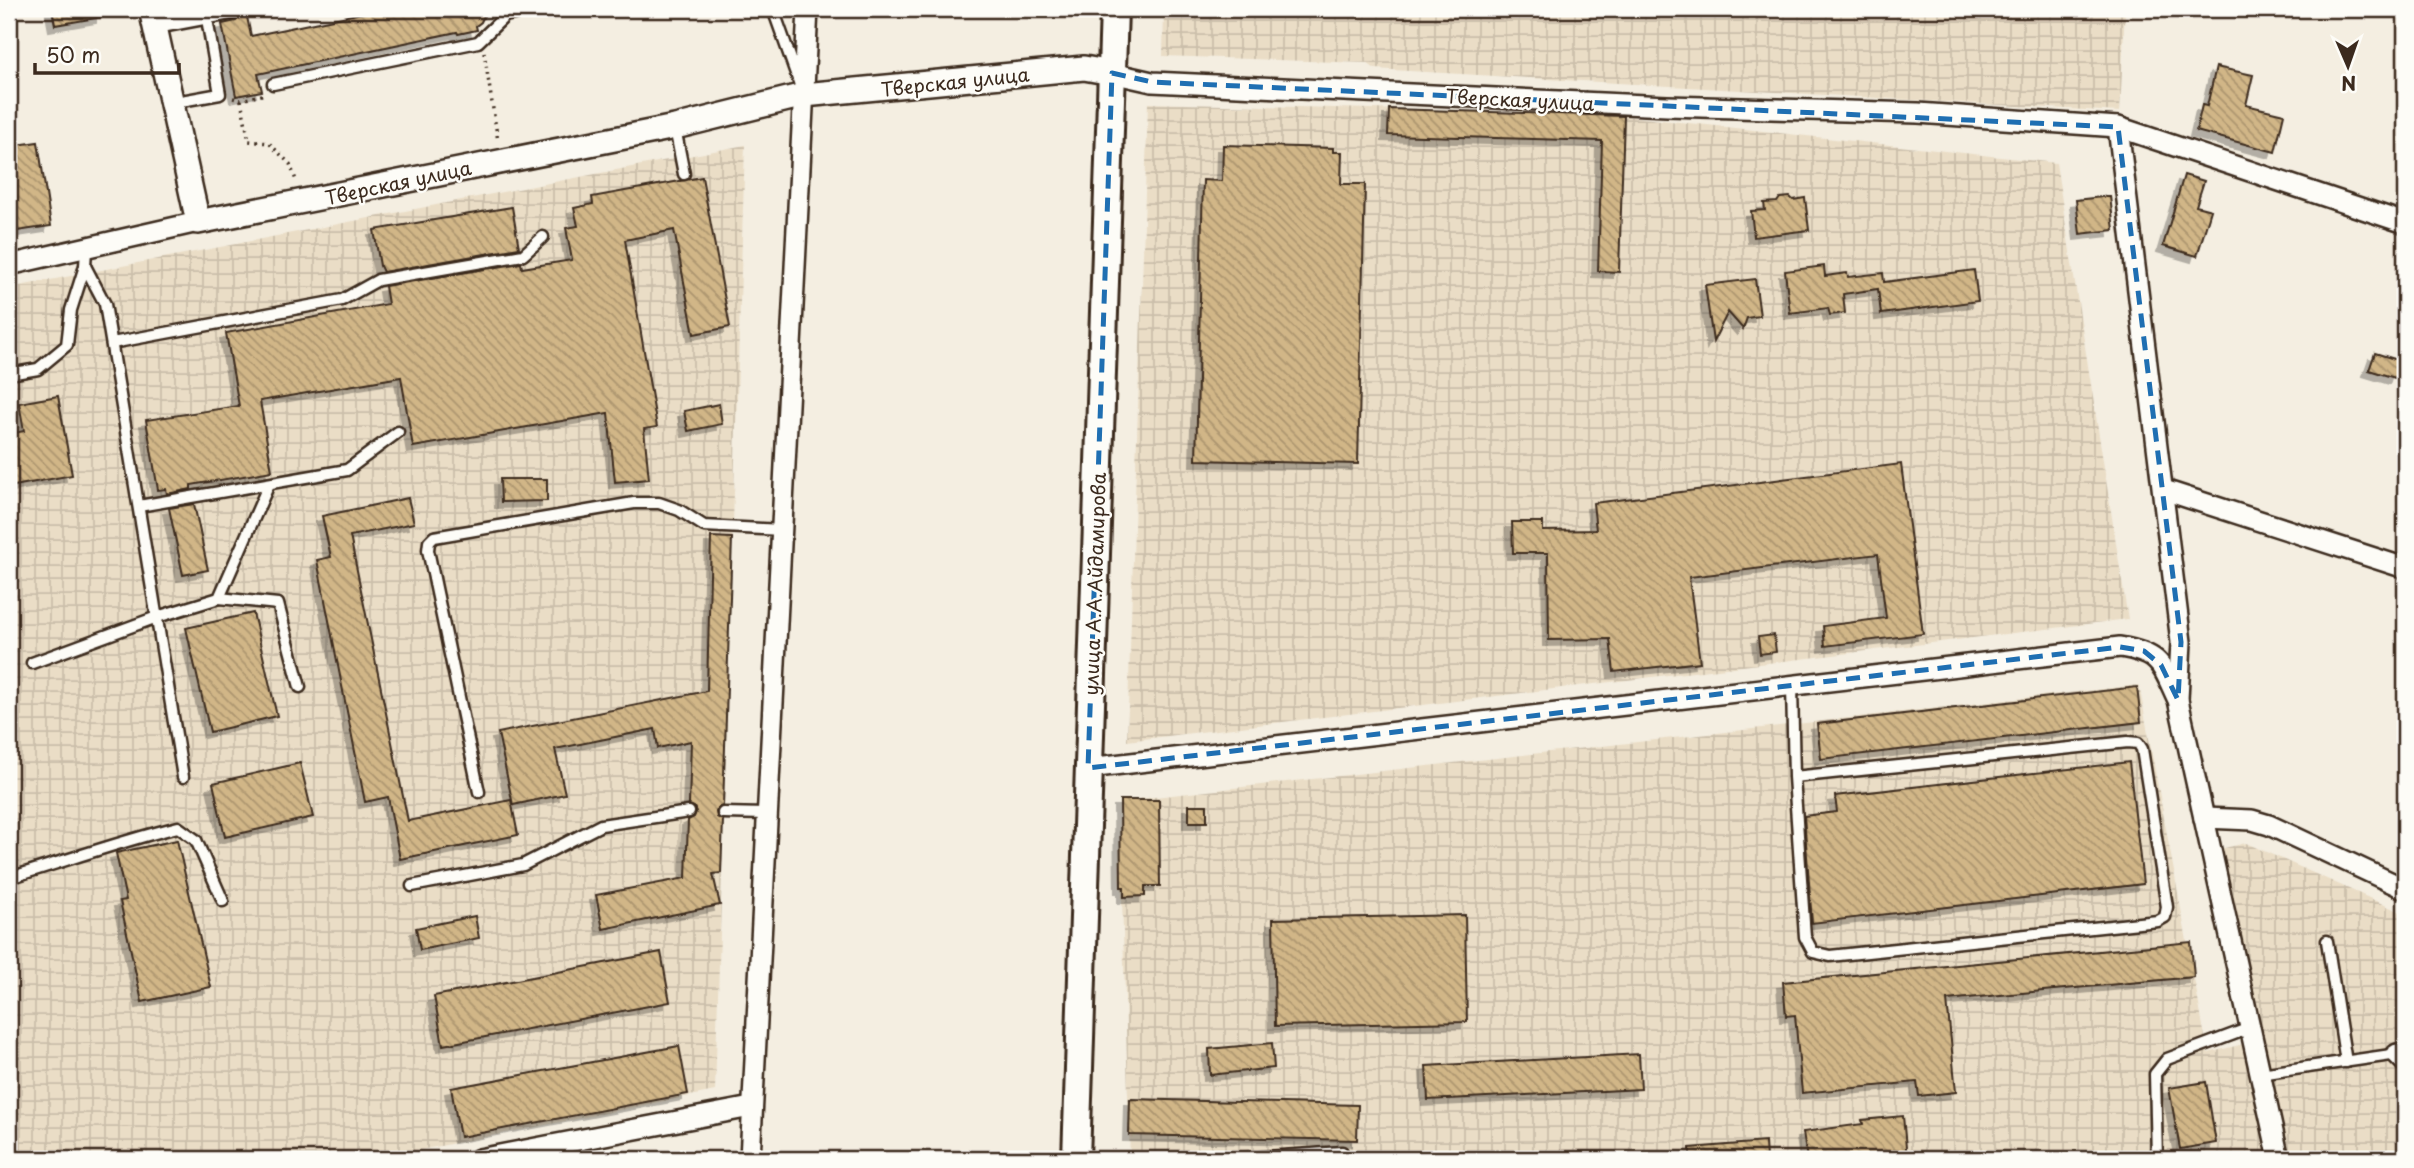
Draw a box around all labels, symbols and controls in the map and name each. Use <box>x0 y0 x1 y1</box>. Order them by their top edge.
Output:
scale bar <box>35 32 178 76</box>
north arrow <box>2312 32 2382 102</box>
text: 50 m <box>46 38 100 70</box>
street label: Тверская улица <box>879 59 1031 103</box>
text: N <box>2341 70 2357 98</box>
street label: Тверская улица <box>1445 81 1595 117</box>
street label: Тверская улица <box>322 153 474 211</box>
street label: улица А.А.Айдамирова <box>1076 472 1112 696</box>

